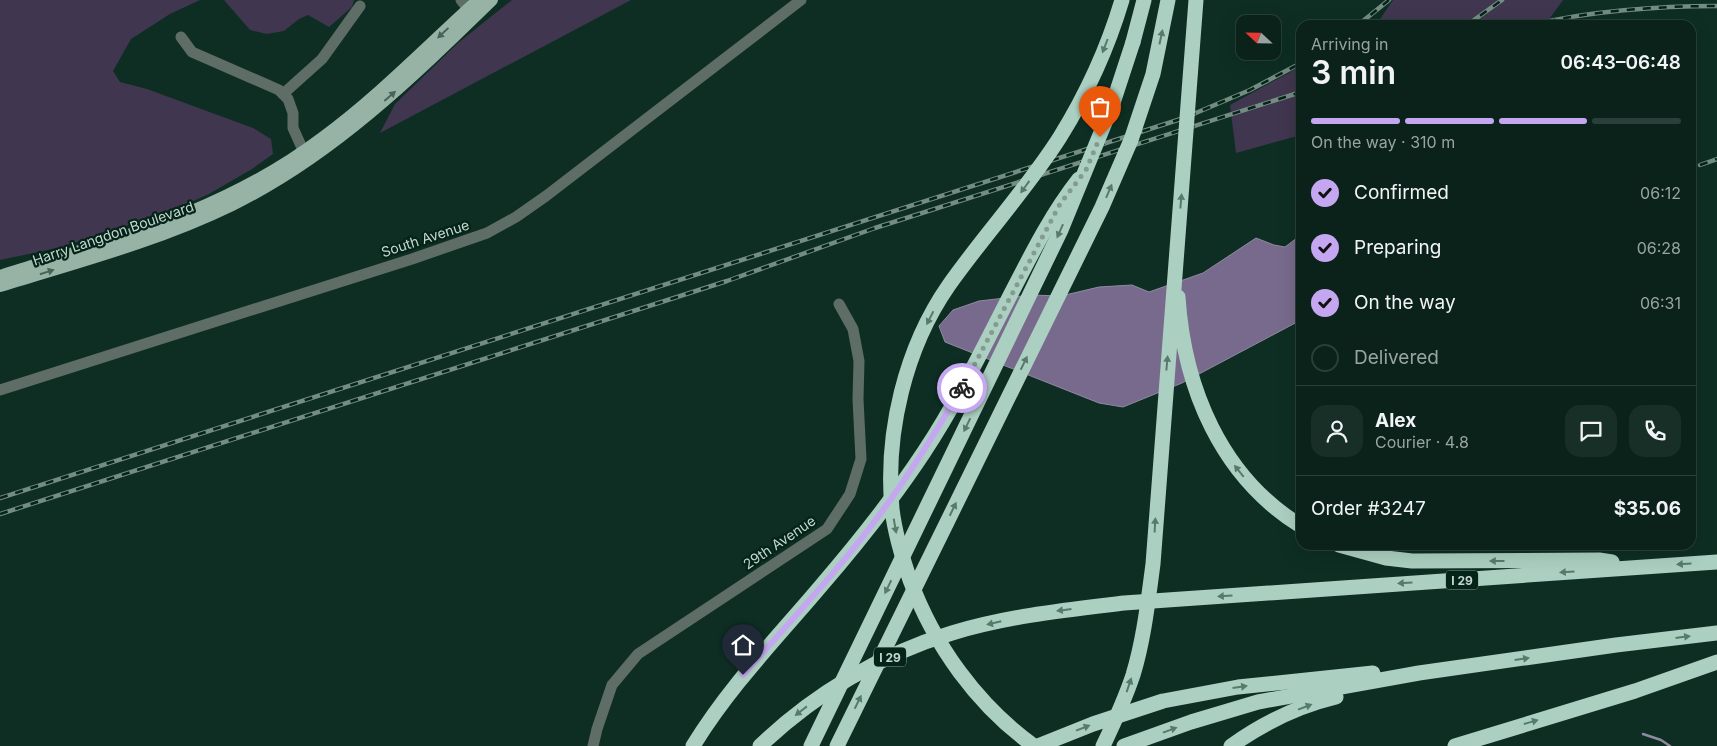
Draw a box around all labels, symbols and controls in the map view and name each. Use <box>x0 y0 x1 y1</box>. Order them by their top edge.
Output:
north arrow <box>1236 15 1281 60</box>
map controls <box>1236 15 1281 60</box>
one-way arrow <box>437 27 449 39</box>
one-way arrow <box>1157 29 1165 45</box>
text: Arriving in <box>1311 34 1388 54</box>
one-way arrow <box>1101 39 1109 54</box>
text: 06:43–06:48 <box>1560 51 1681 74</box>
text: 3 min <box>1311 53 1396 92</box>
pin <box>1079 86 1121 137</box>
one-way arrow <box>383 90 396 101</box>
icon: bag <box>1086 93 1114 121</box>
text: On the way · 310 m <box>1311 132 1455 152</box>
icon: check <box>1311 179 1339 207</box>
one-way arrow <box>1020 180 1031 193</box>
text: Confirmed <box>1354 181 1449 204</box>
one-way arrow <box>1106 183 1113 198</box>
text: 06:12 <box>1640 183 1681 203</box>
one-way arrow <box>1177 193 1185 209</box>
street label: Harry Langdon Boulevard <box>30 197 196 269</box>
street label: South Avenue <box>379 216 471 260</box>
one-way arrow <box>1056 224 1064 238</box>
icon: check <box>1311 234 1339 262</box>
text: Preparing <box>1354 236 1441 259</box>
text: 06:28 <box>1637 238 1681 258</box>
one-way arrow <box>39 267 54 275</box>
icon: check <box>1311 289 1339 317</box>
text: On the way <box>1354 291 1456 314</box>
text: 06:31 <box>1640 293 1681 313</box>
one-way arrow <box>926 311 934 325</box>
text: Delivered <box>1354 346 1439 369</box>
one-way arrow <box>1164 355 1172 371</box>
one-way arrow <box>1020 356 1028 370</box>
courier <box>937 363 987 413</box>
icon: bike <box>948 374 976 402</box>
button: person <box>1311 405 1363 457</box>
button: chat <box>1565 405 1617 457</box>
button: phone <box>1629 405 1681 457</box>
text: Alex <box>1375 409 1416 432</box>
one-way arrow <box>963 418 971 432</box>
text: Courier · 4.8 <box>1375 432 1469 452</box>
one-way arrow <box>1233 465 1244 478</box>
text: Order #3247 <box>1311 497 1426 520</box>
text: $35.06 <box>1614 497 1681 520</box>
one-way arrow <box>949 502 957 516</box>
street label: 29th Avenue <box>740 512 818 572</box>
one-way arrow <box>1152 517 1160 533</box>
one-way arrow <box>892 519 900 535</box>
one-way arrow <box>1489 557 1505 565</box>
one-way arrow <box>1675 561 1691 569</box>
one-way arrow <box>1558 569 1574 577</box>
road number: I 29 <box>1446 570 1478 590</box>
one-way arrow <box>884 580 892 594</box>
one-way arrow <box>1396 580 1412 588</box>
one-way arrow <box>1217 592 1233 600</box>
one-way arrow <box>1055 606 1071 614</box>
one-way arrow <box>987 619 1002 627</box>
pin <box>722 624 764 675</box>
icon: home <box>729 631 757 659</box>
one-way arrow <box>1675 633 1691 641</box>
road number: I 29 <box>874 648 906 666</box>
one-way arrow <box>1514 654 1530 662</box>
one-way arrow <box>1126 678 1133 693</box>
one-way arrow <box>1232 683 1248 691</box>
one-way arrow <box>854 695 862 709</box>
one-way arrow <box>1298 703 1313 711</box>
one-way arrow <box>795 706 808 717</box>
one-way arrow <box>1523 718 1538 726</box>
one-way arrow <box>1076 724 1091 732</box>
one-way arrow <box>1163 726 1178 734</box>

